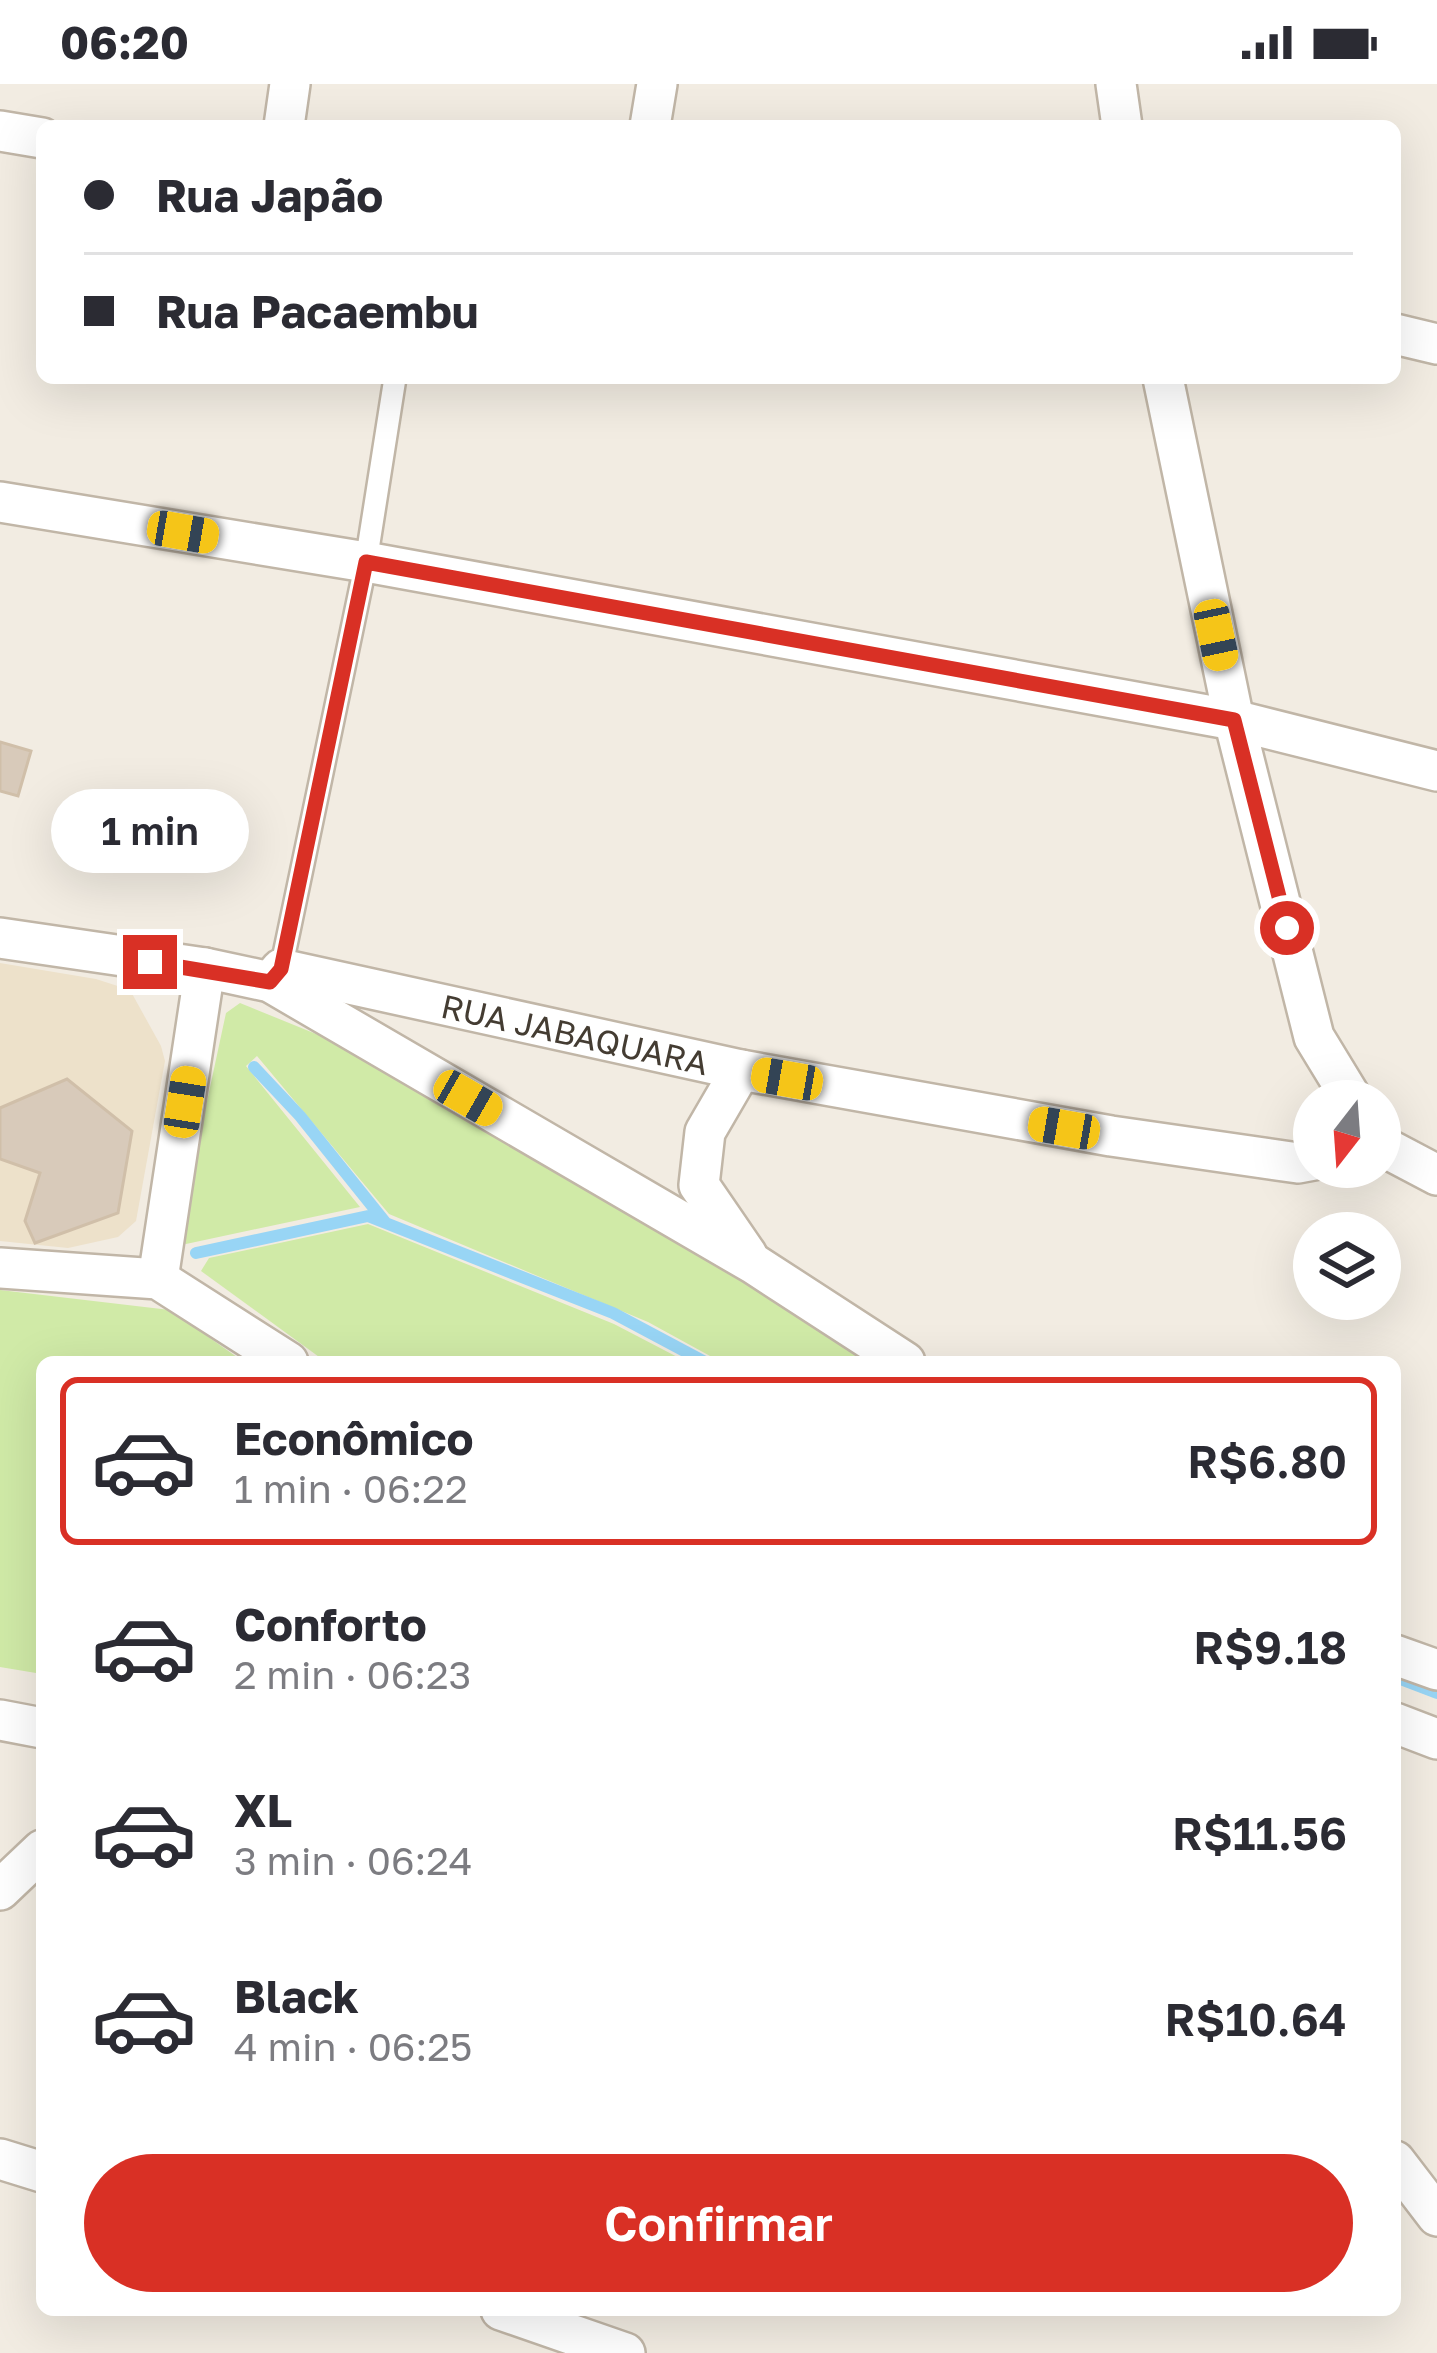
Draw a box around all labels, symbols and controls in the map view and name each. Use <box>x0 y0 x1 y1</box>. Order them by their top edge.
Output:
text: 06:20 <box>60 15 189 69</box>
text: Rua Japão <box>156 168 383 222</box>
text: Rua Pacaembu <box>156 284 479 338</box>
car <box>144 508 222 556</box>
car <box>1191 596 1241 674</box>
callout: 1 min <box>51 788 249 872</box>
text: 1 min <box>101 807 199 854</box>
route start <box>1260 901 1314 955</box>
route end <box>123 935 177 989</box>
street label: RUA JABAQUARA <box>438 985 712 1082</box>
car <box>748 1055 826 1103</box>
car <box>162 1064 208 1140</box>
car <box>428 1064 508 1132</box>
north arrow <box>1293 1080 1401 1188</box>
map controls <box>1293 1080 1401 1320</box>
car <box>1025 1104 1103 1152</box>
button: layers <box>1293 1212 1401 1320</box>
icon: car <box>90 1407 198 1515</box>
text: Econômico <box>234 1411 474 1465</box>
text: R$6.80 <box>1187 1434 1347 1488</box>
text: 1 min · 06:22 <box>234 1465 468 1512</box>
icon: car <box>90 1593 198 1701</box>
text: Conforto <box>234 1597 427 1651</box>
text: R$9.18 <box>1193 1620 1347 1674</box>
text: 2 min · 06:23 <box>234 1651 471 1698</box>
icon: car <box>90 1779 198 1887</box>
text: XL <box>234 1783 292 1837</box>
text: R$11.56 <box>1172 1806 1347 1860</box>
text: 3 min · 06:24 <box>234 1837 473 1884</box>
icon: car <box>90 1965 198 2073</box>
text: Black <box>234 1969 359 2023</box>
text: R$10.64 <box>1165 1992 1347 2046</box>
text: 4 min · 06:25 <box>234 2023 472 2070</box>
button: Confirmar <box>84 2154 1353 2292</box>

